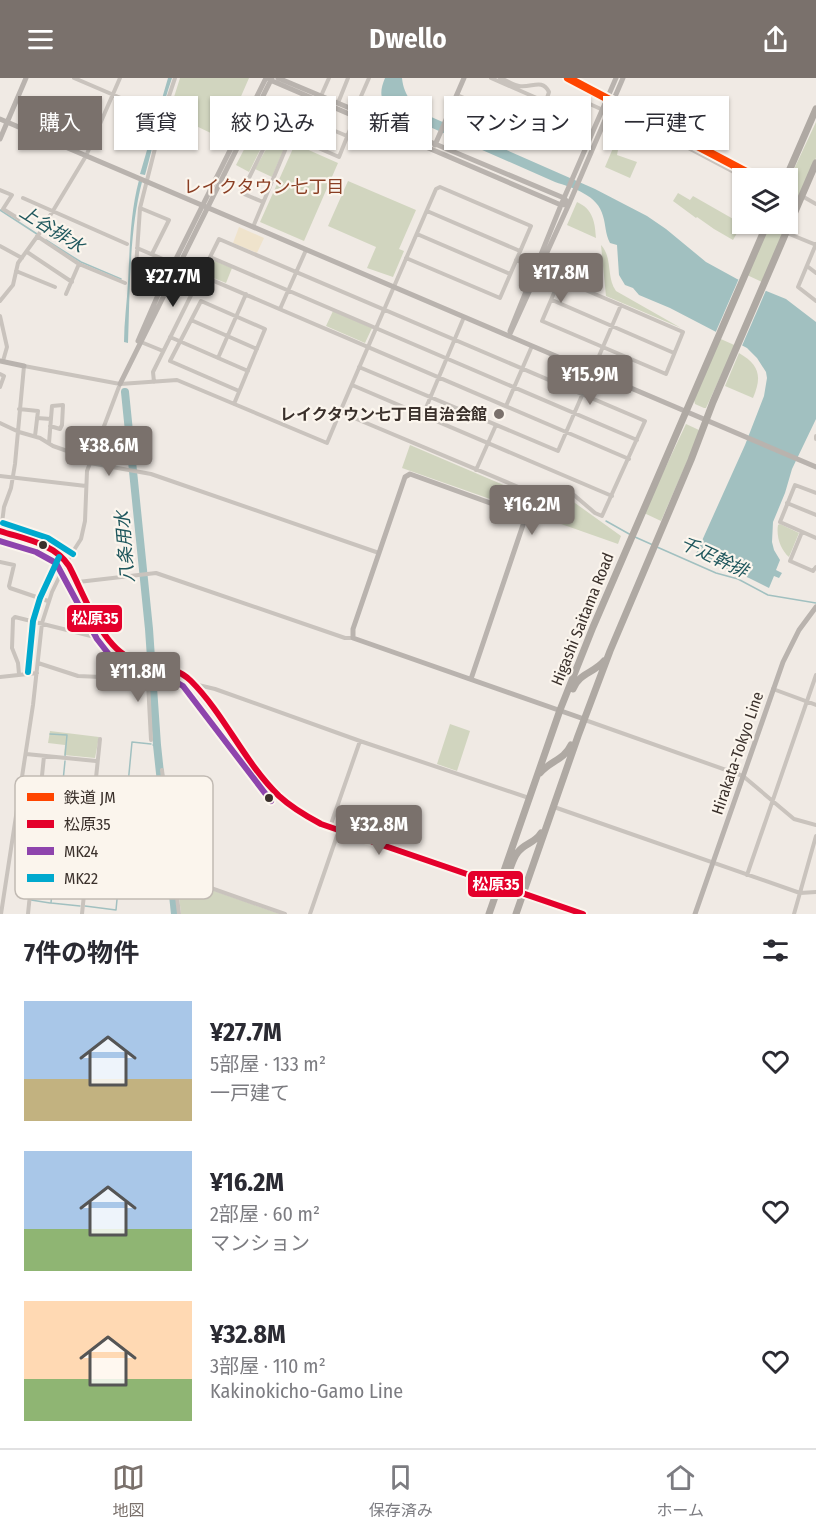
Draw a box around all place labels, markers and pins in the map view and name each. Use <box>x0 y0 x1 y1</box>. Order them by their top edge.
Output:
pin: ¥17.8M <box>512 253 610 304</box>
pin: ¥27.7M <box>124 257 222 308</box>
pin: ¥15.9M <box>541 355 639 406</box>
place label: レイクタウン七丁目自治会館 <box>280 405 487 424</box>
marker: レイクタウン七丁目自治会館 <box>492 407 506 421</box>
pin: ¥38.6M <box>60 426 158 477</box>
pin: ¥16.2M <box>483 485 581 536</box>
unlabelled marker <box>37 539 49 551</box>
pin: ¥11.8M <box>89 652 187 703</box>
unlabelled marker <box>263 792 275 804</box>
pin: ¥32.8M <box>330 805 428 856</box>

